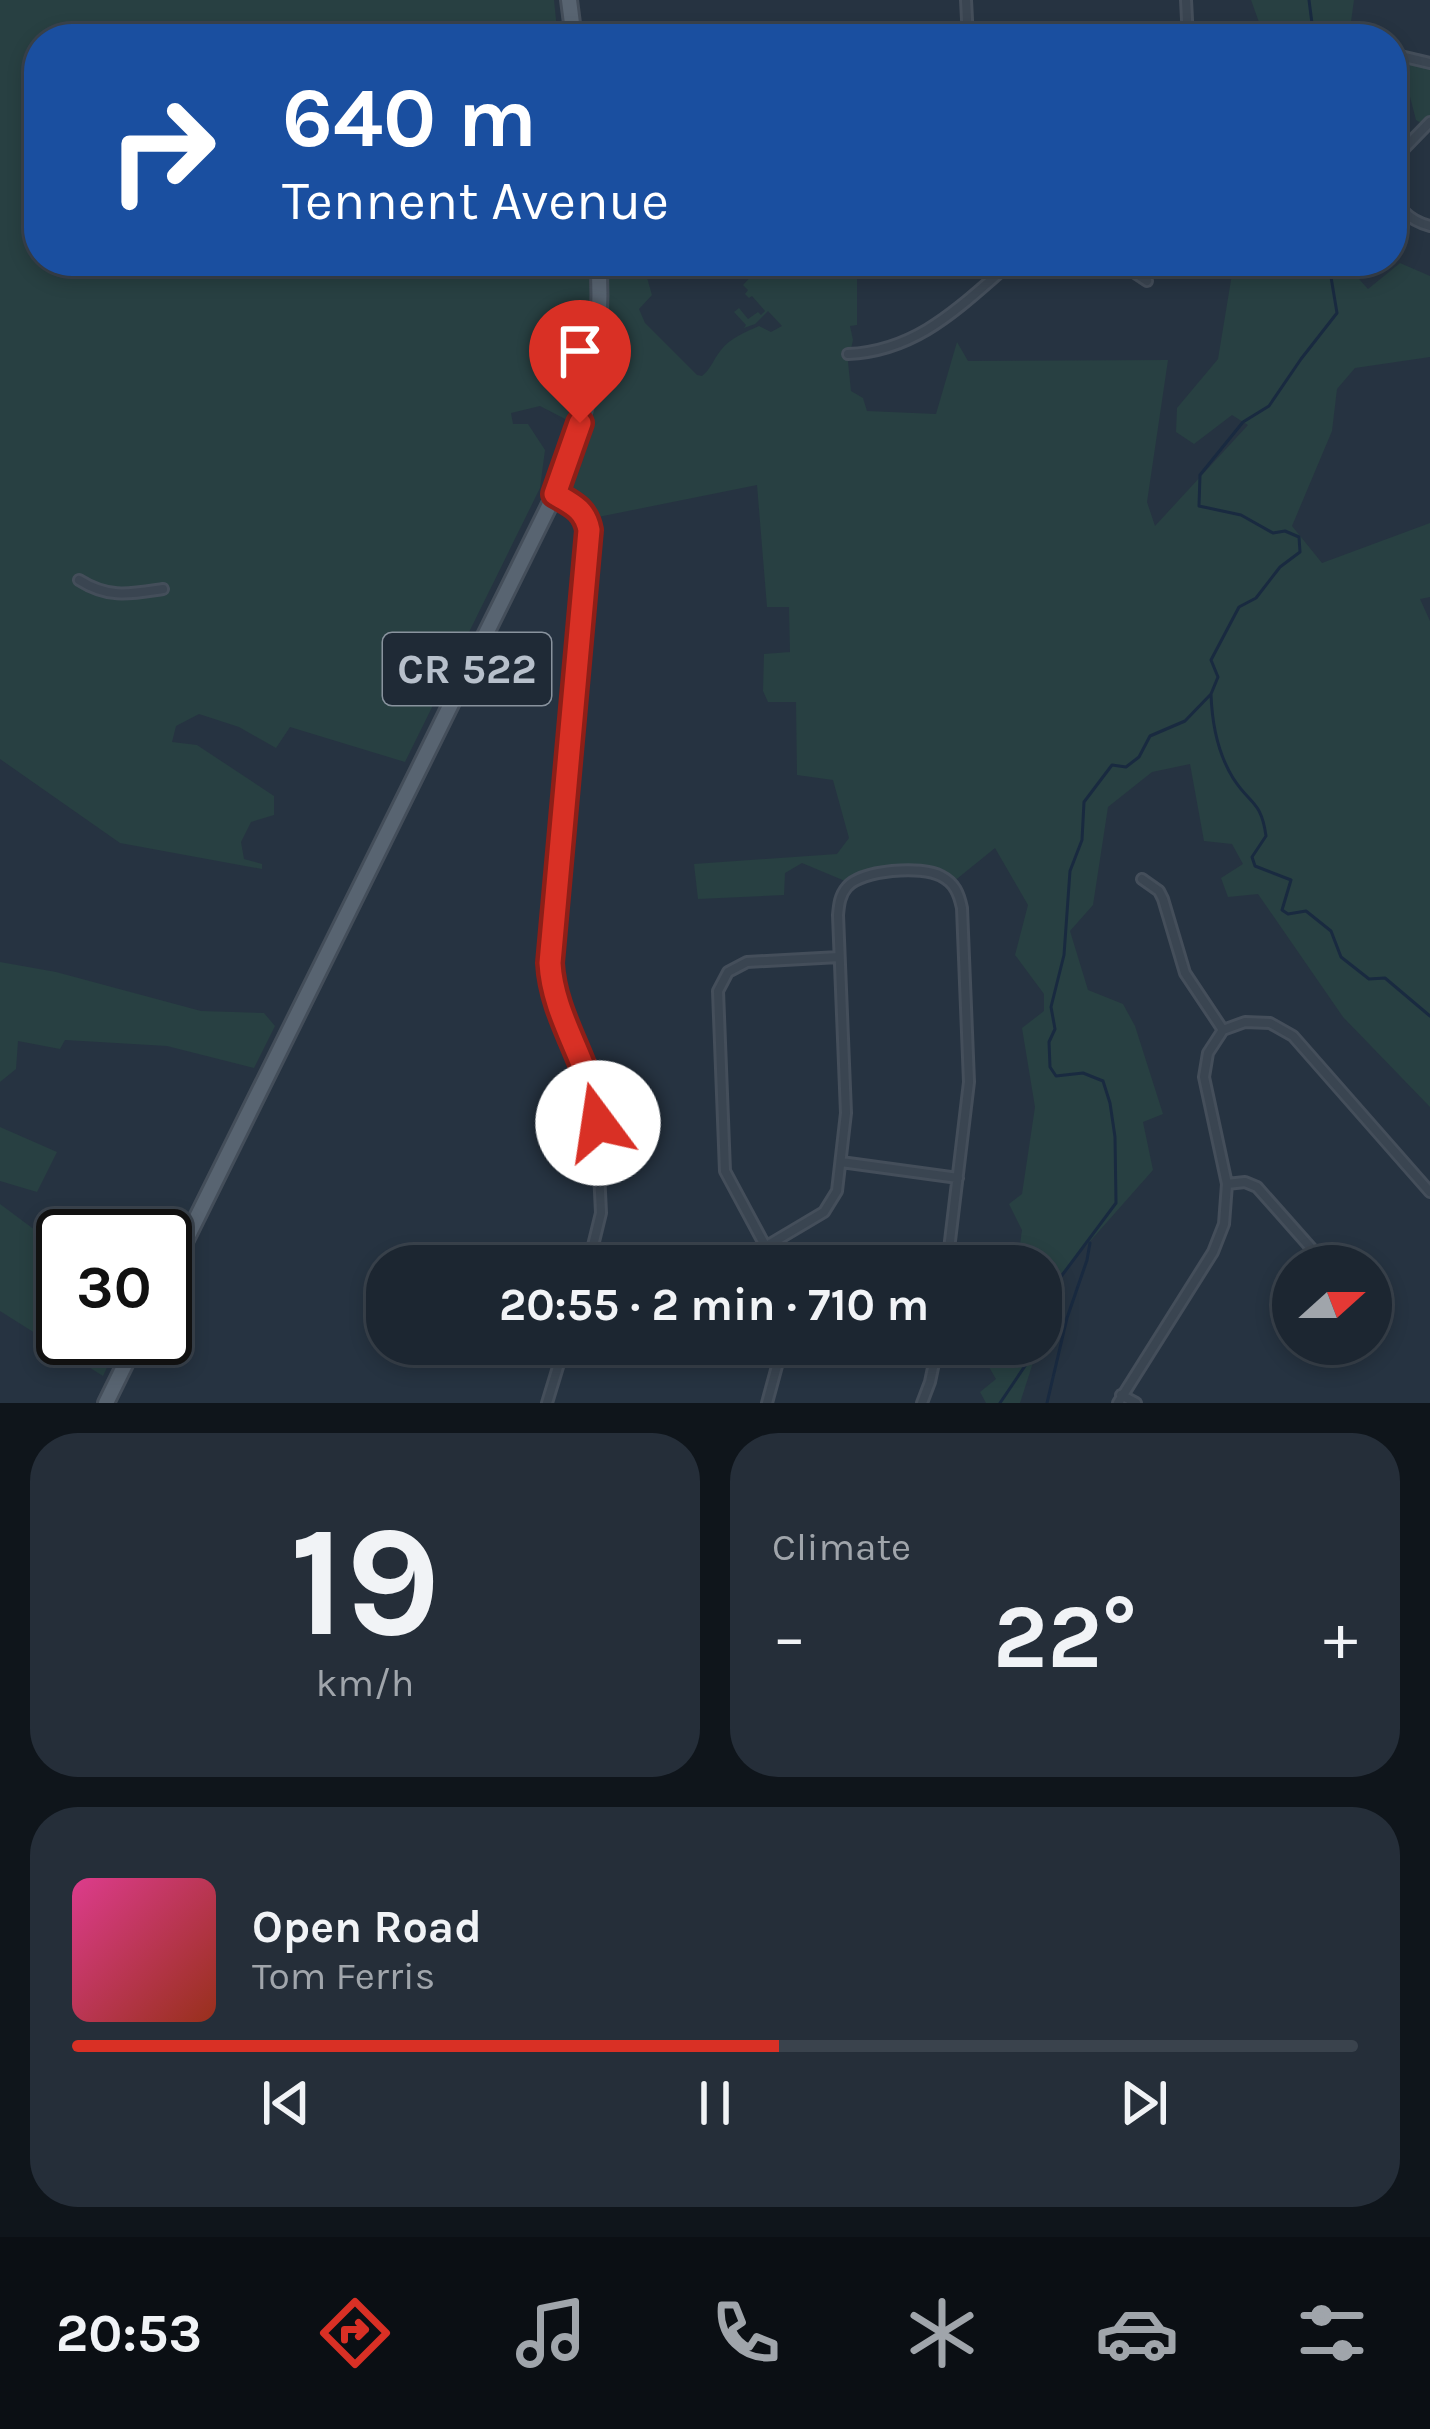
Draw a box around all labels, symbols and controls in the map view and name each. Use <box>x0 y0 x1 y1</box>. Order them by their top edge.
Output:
text: 640 m <box>282 69 537 167</box>
icon: right <box>84 72 240 228</box>
text: Tennent Avenue <box>282 169 669 233</box>
pin <box>529 300 631 423</box>
icon: arrive <box>547 318 613 384</box>
road number: CR 522 <box>383 633 551 705</box>
position arrow <box>535 1060 661 1186</box>
speed limit sign: 30 <box>36 1209 192 1365</box>
north arrow <box>1272 1245 1392 1365</box>
map controls <box>1272 1245 1392 1365</box>
text: 20:55 · 2 min · 710 m <box>499 1279 929 1331</box>
text: 19 <box>290 1491 440 1673</box>
text: Climate <box>772 1524 911 1570</box>
text: 22° <box>993 1584 1137 1690</box>
text: − <box>772 1598 807 1676</box>
text: + <box>1323 1598 1358 1676</box>
text: km/h <box>316 1660 414 1706</box>
text: Open Road <box>252 1901 482 1953</box>
text: Tom Ferris <box>252 1953 435 1999</box>
icon: previous <box>253 2070 319 2136</box>
icon: pause <box>682 2070 748 2136</box>
icon: next <box>1111 2070 1177 2136</box>
icon: directions <box>313 2291 397 2375</box>
icon: music <box>509 2291 593 2375</box>
icon: phone <box>704 2291 788 2375</box>
icon: climate <box>900 2291 984 2375</box>
icon: car <box>1095 2291 1179 2375</box>
icon: filters <box>1290 2291 1374 2375</box>
text: 20:53 <box>56 2301 202 2365</box>

